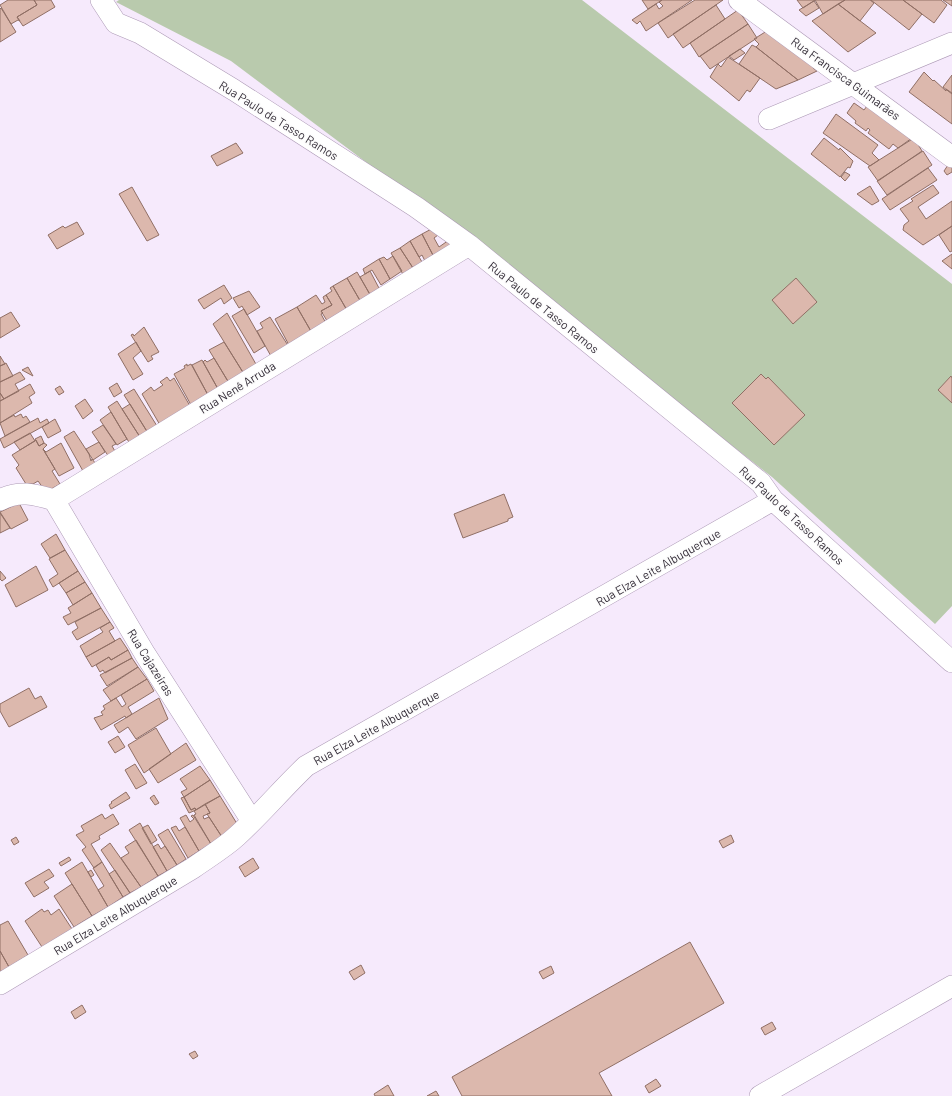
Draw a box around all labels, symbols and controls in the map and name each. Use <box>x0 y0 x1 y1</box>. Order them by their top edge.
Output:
street label: Rua Francisca Guimarães <box>789 34 903 122</box>
street label: Rua Paulo de Tasso Ramos <box>217 78 341 163</box>
street label: Rua Paulo de Tasso Ramos <box>486 258 602 356</box>
street label: Rua Nenê Arruda <box>196 358 278 416</box>
street label: Rua Paulo de Tasso Ramos <box>737 463 847 567</box>
street label: Rua Elza Leite Albuquerque <box>593 526 723 608</box>
street label: Rua Cajazeiras <box>125 626 177 698</box>
street label: Rua Elza Leite Albuquerque <box>311 687 441 767</box>
street label: Rua Elza Leite Albuquerque <box>51 873 179 957</box>

